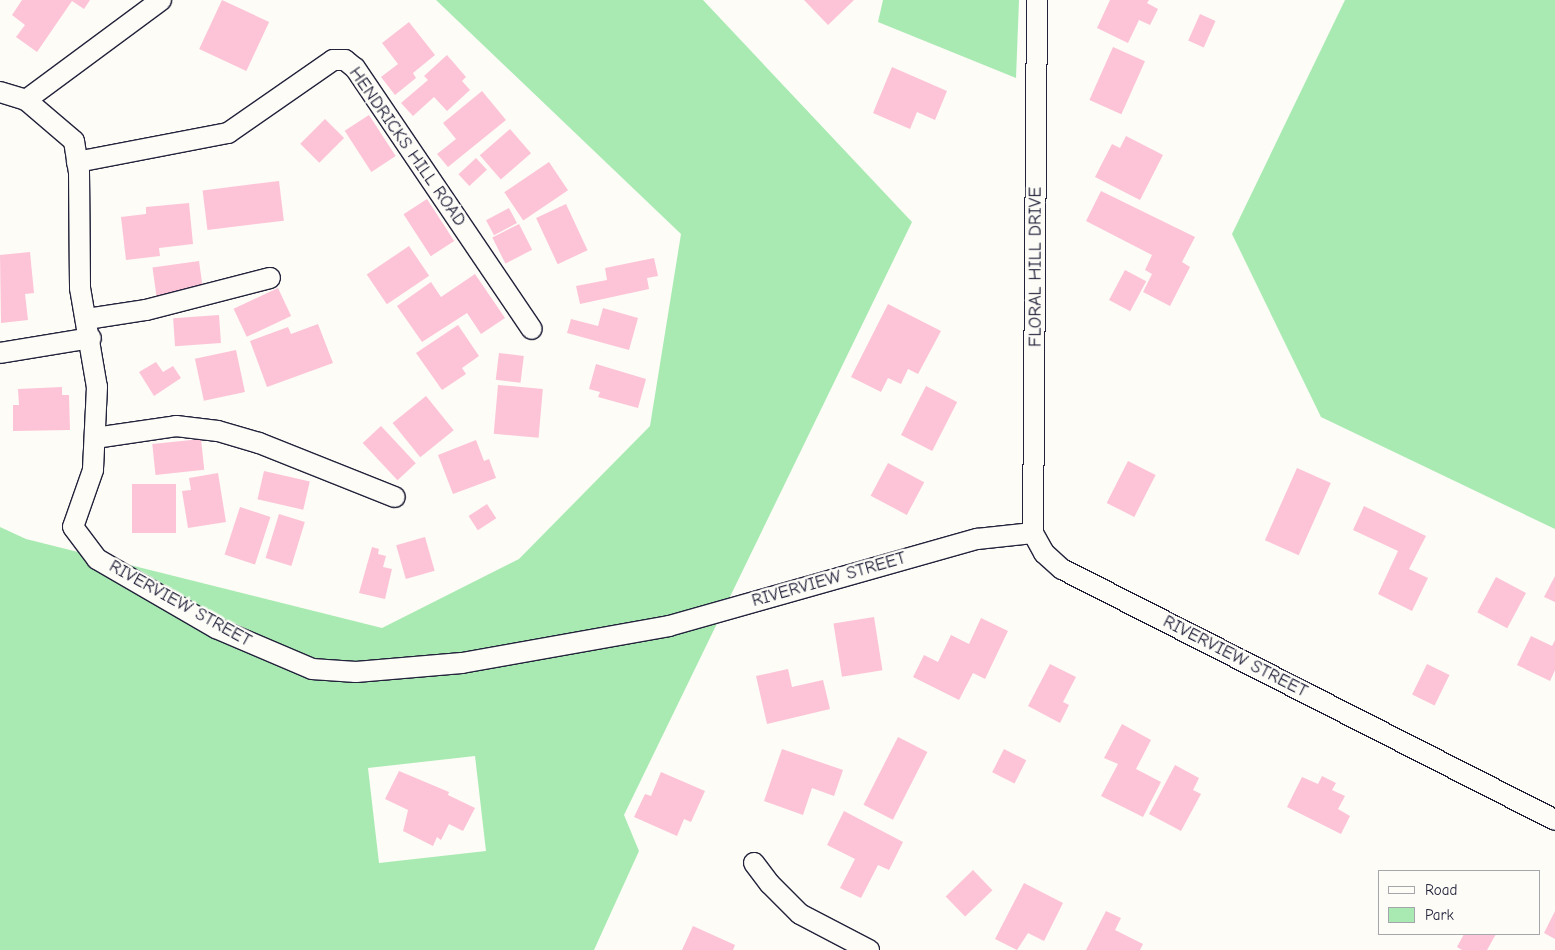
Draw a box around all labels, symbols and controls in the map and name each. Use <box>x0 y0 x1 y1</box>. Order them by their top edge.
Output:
street label: HENDRICKS HILL ROAD <box>344 63 470 231</box>
street label: FLORAL HILL DRIVE <box>1025 187 1047 347</box>
street label: RIVERVIEW STREET <box>749 548 909 612</box>
street label: RIVERVIEW STREET <box>105 556 255 652</box>
street label: RIVERVIEW STREET <box>1159 611 1311 703</box>
legend <box>1378 870 1540 935</box>
text: Road <box>1425 881 1457 899</box>
text: Park <box>1425 906 1454 924</box>

